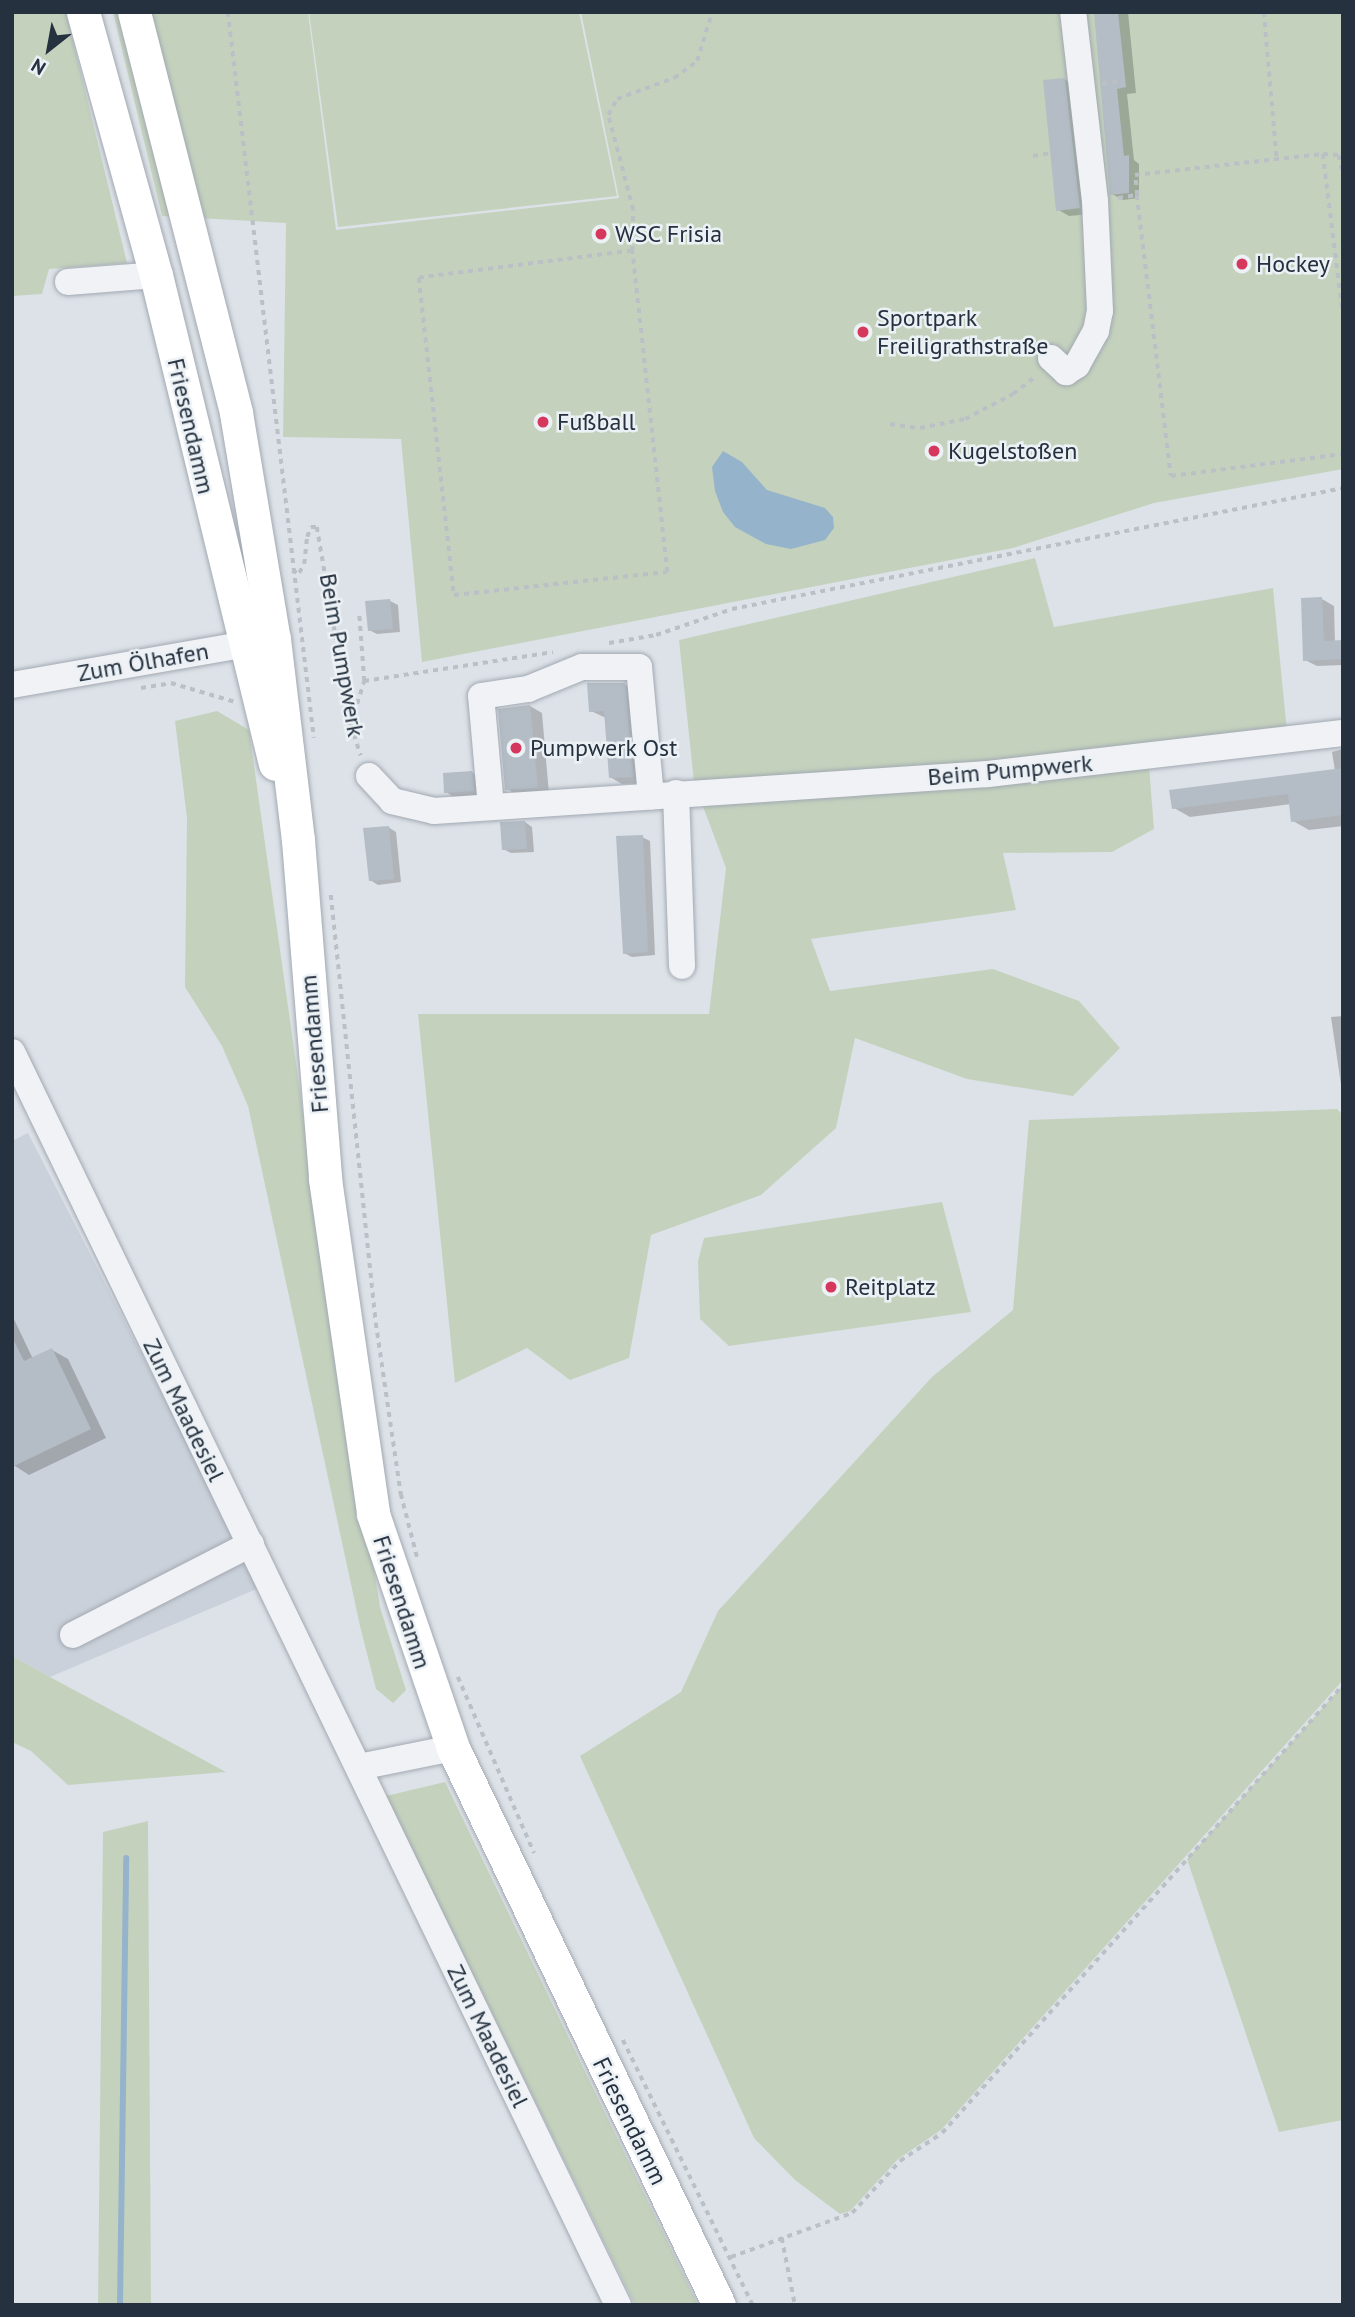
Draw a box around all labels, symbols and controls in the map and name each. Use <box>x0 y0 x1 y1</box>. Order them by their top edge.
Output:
north arrow <box>14 14 84 84</box>
text: N <box>27 54 50 81</box>
place label: WSC Frisia <box>615 220 723 248</box>
marker: WSC Frisia <box>593 226 609 242</box>
place label: Hockey <box>1256 250 1330 278</box>
marker: Hockey <box>1234 256 1250 272</box>
place label: Sportpark Freiligrathstraße <box>877 304 1049 360</box>
marker: Sportpark Freiligrathstraße <box>855 324 871 340</box>
street label: Friesendamm <box>161 355 221 497</box>
place label: Fußball <box>557 408 635 436</box>
marker: Fußball <box>535 414 551 430</box>
place label: Kugelstoßen <box>948 437 1077 465</box>
marker: Kugelstoßen <box>926 443 942 459</box>
street label: Beim Pumpwerk <box>313 571 371 739</box>
street label: Zum Ölhafen <box>75 636 211 688</box>
place label: Pumpwerk Ost <box>530 734 678 762</box>
marker: Pumpwerk Ost <box>508 740 524 756</box>
street label: Beim Pumpwerk <box>926 748 1094 792</box>
street label: Friesendamm <box>294 974 334 1114</box>
place label: Reitplatz <box>845 1273 936 1301</box>
marker: Reitplatz <box>823 1279 839 1295</box>
street label: Zum Maadesiel <box>137 1334 231 1486</box>
street label: Friesendamm <box>367 1532 437 1672</box>
street label: Zum Maadesiel <box>441 1960 535 2112</box>
street label: Friesendamm <box>587 2052 673 2190</box>

